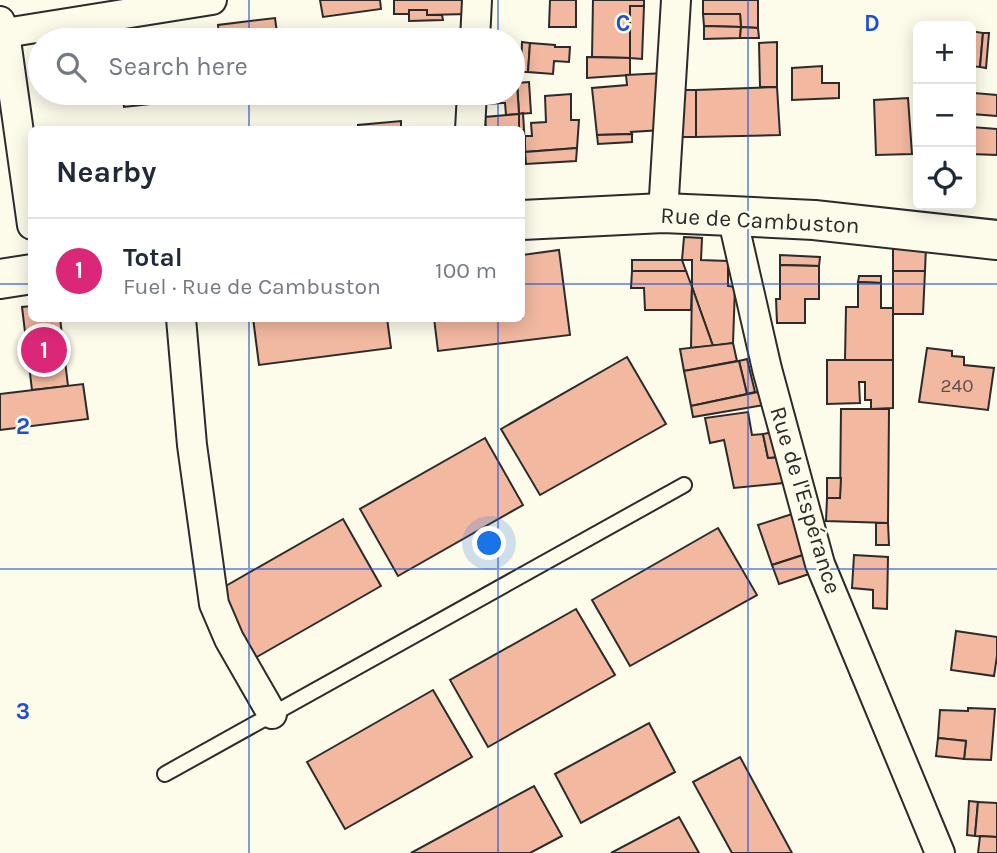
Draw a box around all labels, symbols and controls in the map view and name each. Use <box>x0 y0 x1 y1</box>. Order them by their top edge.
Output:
text: C <box>616 10 630 37</box>
text: D <box>864 10 880 37</box>
map controls <box>913 21 976 210</box>
button: + <box>913 21 976 84</box>
search box <box>28 28 525 105</box>
icon: search <box>52 48 90 86</box>
text: Search here <box>108 51 248 82</box>
button: − <box>913 84 976 147</box>
button: locate <box>913 147 976 210</box>
text: Nearby <box>56 154 156 190</box>
street label: Rue de Cambuston <box>660 202 860 239</box>
text: Total <box>123 242 183 273</box>
text: 1 <box>75 257 83 284</box>
text: 100 m <box>435 257 497 284</box>
text: Fuel · Rue de Cambuston <box>123 273 381 300</box>
pin: 1 <box>21 324 67 376</box>
house number: 240 <box>941 375 973 397</box>
street label: Rue de l'Espérance <box>764 403 847 597</box>
text: 2 <box>16 413 30 440</box>
your location <box>472 526 506 560</box>
text: 3 <box>16 698 30 725</box>

